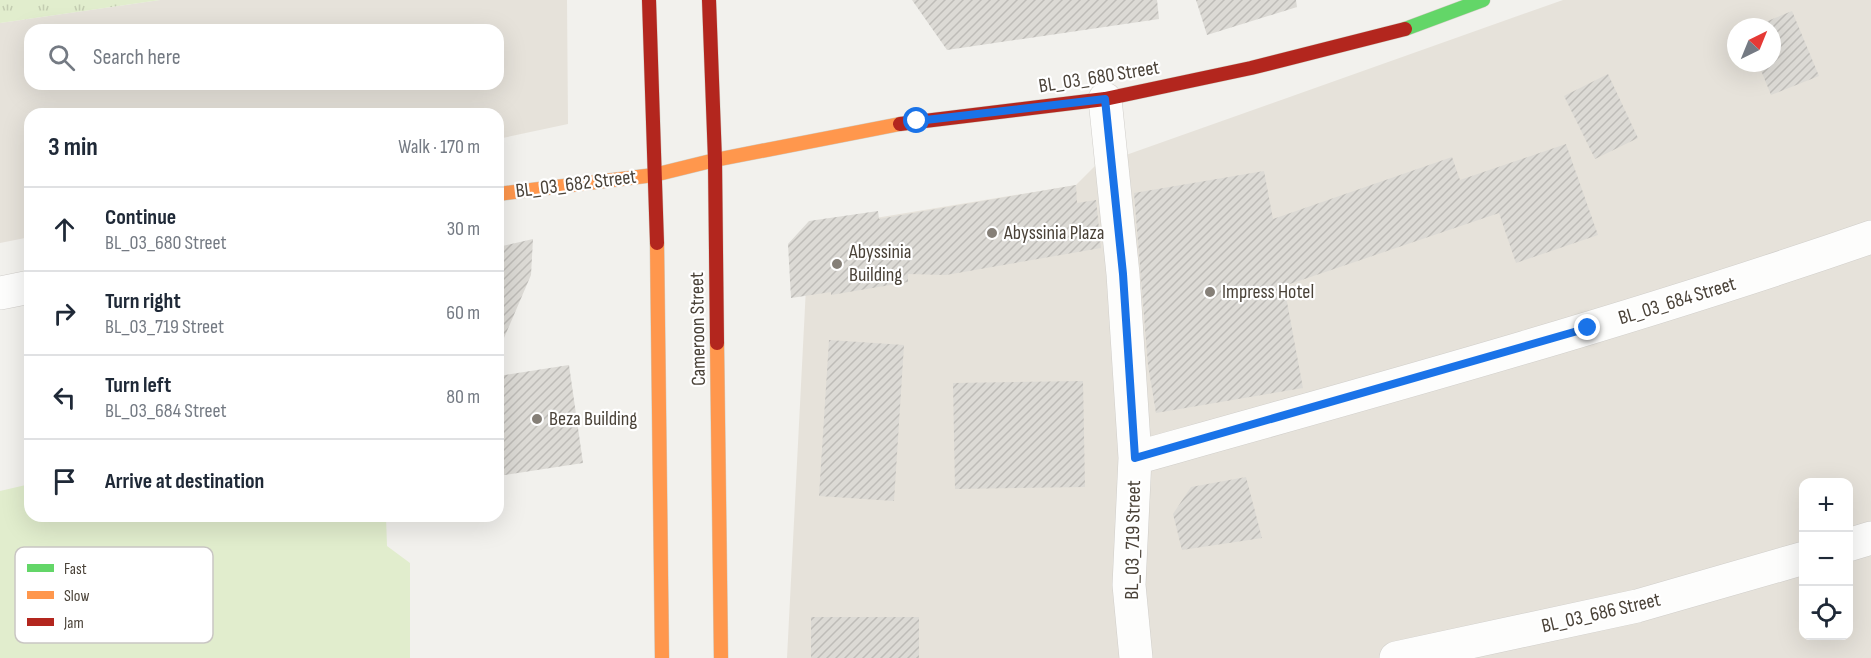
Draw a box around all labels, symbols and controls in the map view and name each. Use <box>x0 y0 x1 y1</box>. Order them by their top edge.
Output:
north arrow <box>1727 18 1781 72</box>
search box <box>24 24 504 90</box>
icon: search <box>45 41 78 74</box>
text: Search here <box>93 44 180 71</box>
street label: BL_03_680 Street <box>1037 56 1161 98</box>
route start <box>903 107 929 133</box>
text: 3 min <box>48 132 98 163</box>
text: Walk · 170 m <box>398 135 480 159</box>
street label: BL_03_682 Street <box>514 165 638 203</box>
text: Continue <box>105 204 176 231</box>
icon: ahead <box>48 213 81 246</box>
text: 30 m <box>447 217 480 241</box>
place label: Abyssinia Plaza <box>1003 221 1104 245</box>
marker: Abyssinia Plaza <box>985 226 999 240</box>
text: BL_03_680 Street <box>105 231 227 255</box>
place label: Abyssinia Building <box>848 240 912 287</box>
marker: Abyssinia Building <box>830 257 844 271</box>
street label: Cameroon Street <box>685 272 711 386</box>
street label: BL_03_684 Street <box>1615 272 1739 330</box>
place label: Impress Hotel <box>1222 280 1314 304</box>
marker: Impress Hotel <box>1203 285 1217 299</box>
text: Turn right <box>105 288 181 315</box>
icon: right <box>48 297 81 330</box>
text: 60 m <box>446 301 480 325</box>
route end <box>1574 314 1600 340</box>
text: BL_03_719 Street <box>105 315 224 339</box>
text: Turn left <box>105 372 171 399</box>
icon: left <box>48 381 81 414</box>
text: 80 m <box>446 385 480 409</box>
text: BL_03_684 Street <box>105 399 227 423</box>
place label: Beza Building <box>549 407 637 431</box>
marker: Beza Building <box>530 412 544 426</box>
icon: arrive <box>48 465 81 498</box>
text: Arrive at destination <box>105 468 264 495</box>
map controls <box>1799 478 1853 640</box>
button: + <box>1799 478 1853 532</box>
street label: BL_03_719 Street <box>1120 480 1146 600</box>
button: − <box>1799 532 1853 586</box>
legend <box>15 547 213 643</box>
text: Fast <box>64 560 87 579</box>
button: locate <box>1799 586 1853 640</box>
text: Slow <box>64 587 89 606</box>
street label: BL_03_686 Street <box>1539 588 1663 638</box>
text: Jam <box>63 614 84 633</box>

